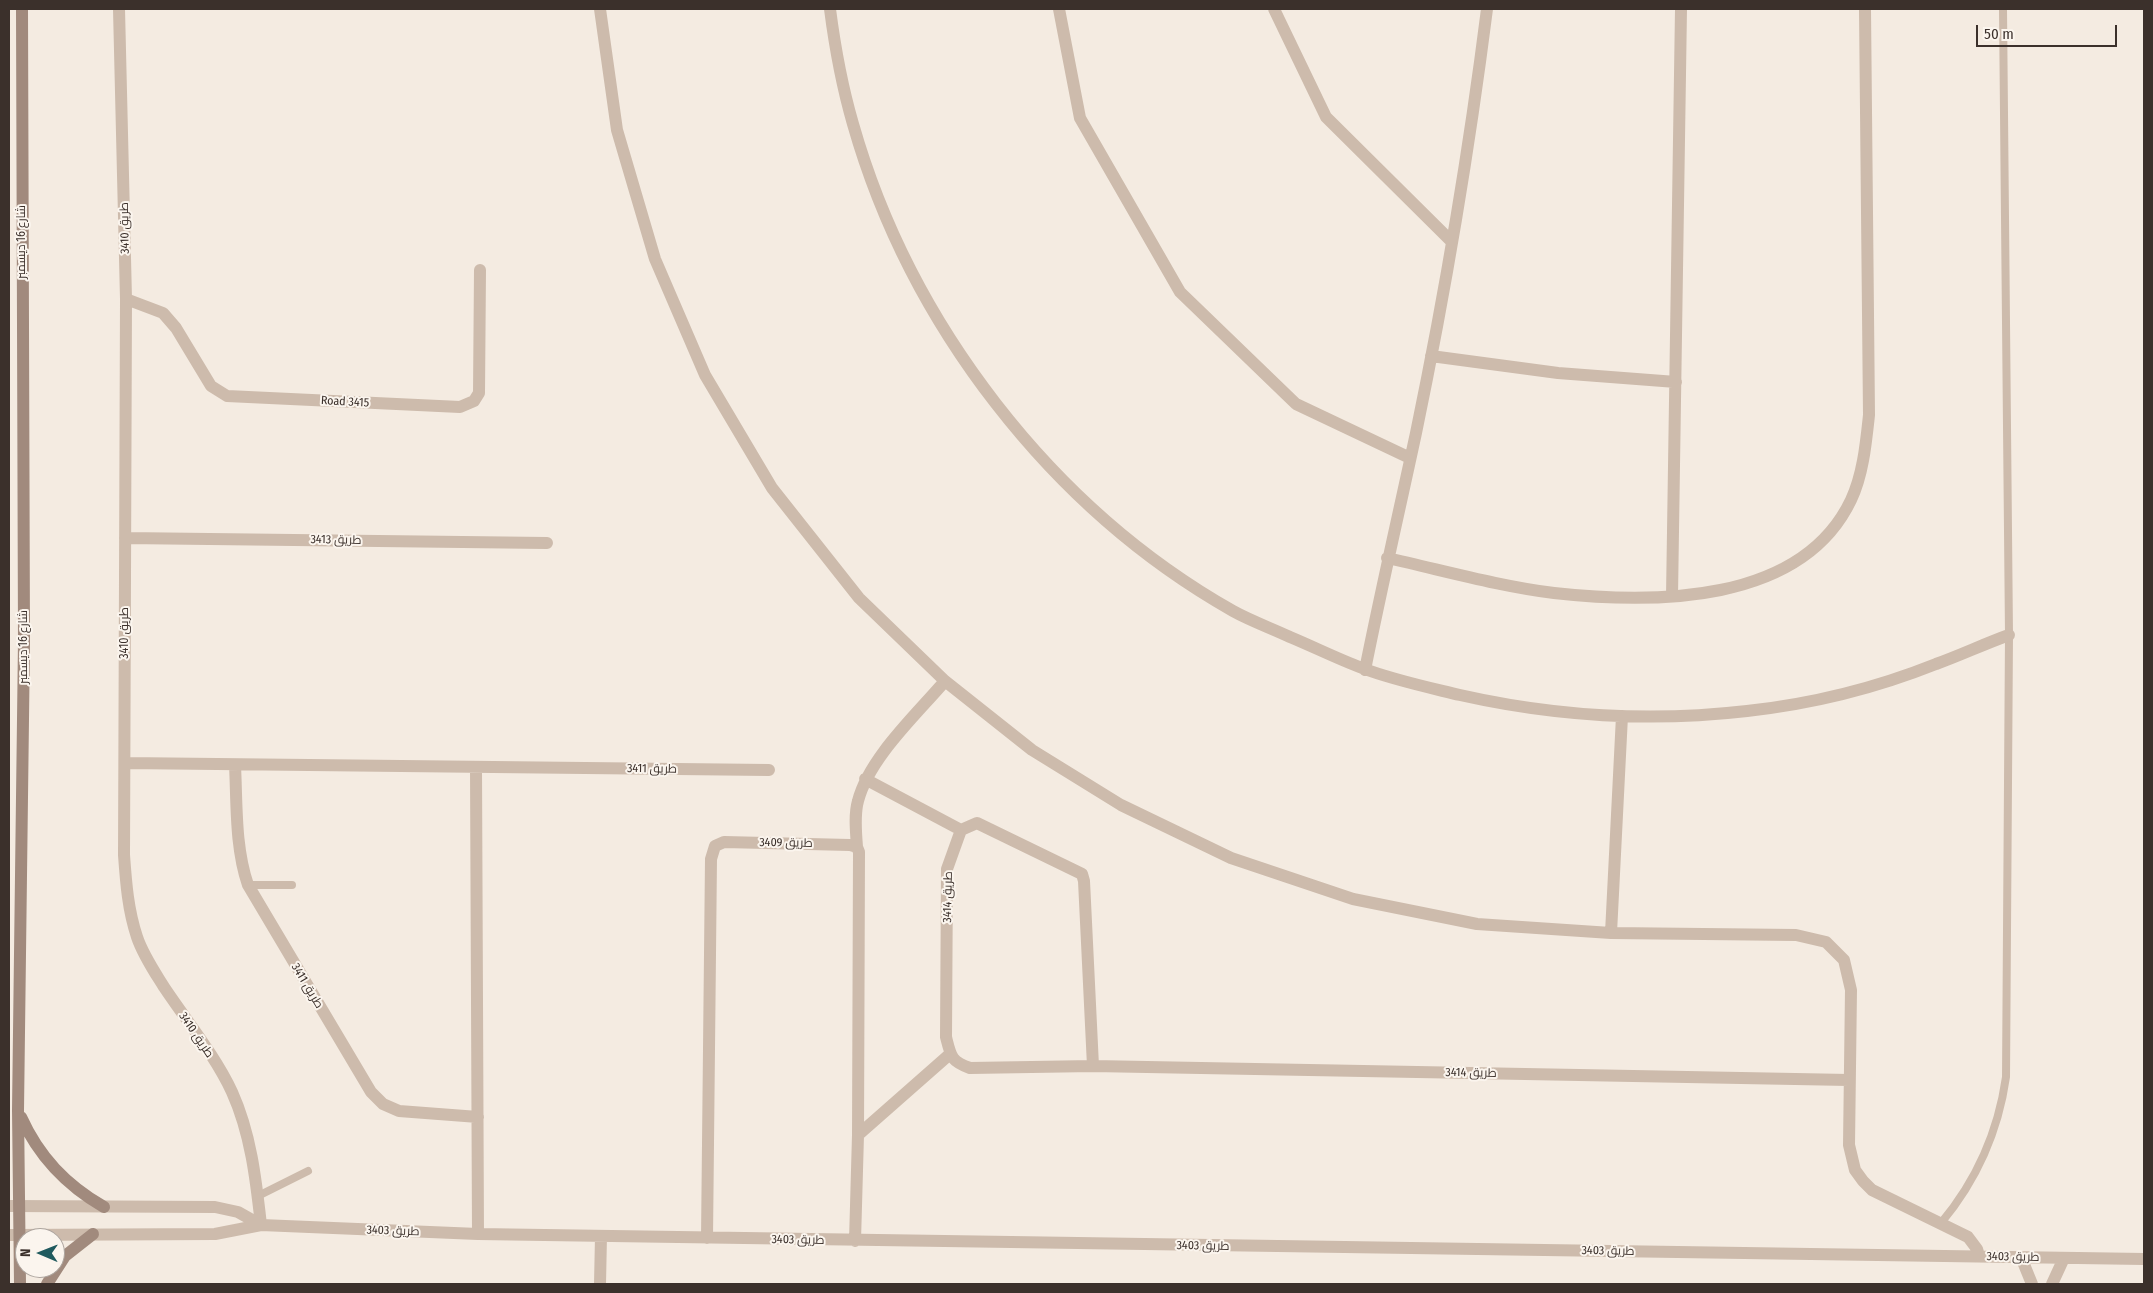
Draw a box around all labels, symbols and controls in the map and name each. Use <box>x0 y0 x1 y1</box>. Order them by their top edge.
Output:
scale bar <box>1978 15 2119 47</box>
text: 50 m <box>1984 25 2014 43</box>
street label: طريق 3410 <box>117 202 133 254</box>
street label: شارع 16 ديسمبر <box>15 205 29 279</box>
street label: Road 3415 <box>320 394 370 410</box>
street label: طريق 3413 <box>310 532 362 548</box>
street label: طريق 3410 <box>118 607 132 659</box>
street label: شارع 16 ديسمبر <box>17 610 31 684</box>
street label: طريق 3411 <box>627 761 677 777</box>
street label: طريق 3409 <box>759 835 813 851</box>
street label: طريق 3414 <box>940 871 956 923</box>
street label: طريق 3411 <box>288 961 326 1011</box>
street label: طريق 3410 <box>176 1010 216 1060</box>
street label: طريق 3414 <box>1445 1065 1497 1081</box>
street label: طريق 3403 <box>366 1223 420 1239</box>
north arrow <box>15 1228 65 1278</box>
street label: طريق 3403 <box>771 1232 825 1248</box>
street label: طريق 3403 <box>1176 1238 1230 1254</box>
street label: طريق 3403 <box>1581 1243 1635 1259</box>
text: N <box>17 1248 34 1257</box>
street label: طريق 3403 <box>1986 1249 2040 1265</box>

